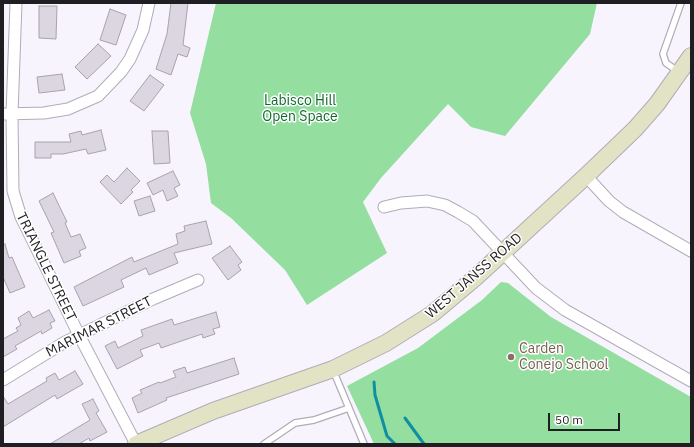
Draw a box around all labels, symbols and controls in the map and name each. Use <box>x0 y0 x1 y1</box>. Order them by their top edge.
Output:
park label: Labisco Hill Open Space <box>262 93 338 126</box>
street label: TRIANGLE STREET <box>12 210 80 324</box>
street label: WEST JANSS ROAD <box>422 230 526 322</box>
street label: MARIMAR STREET <box>43 293 155 361</box>
place label: Carden Conejo School <box>519 341 608 374</box>
marker: Carden Conejo School <box>506 352 516 362</box>
scale bar <box>550 405 622 431</box>
text: 50 m <box>555 412 583 427</box>

